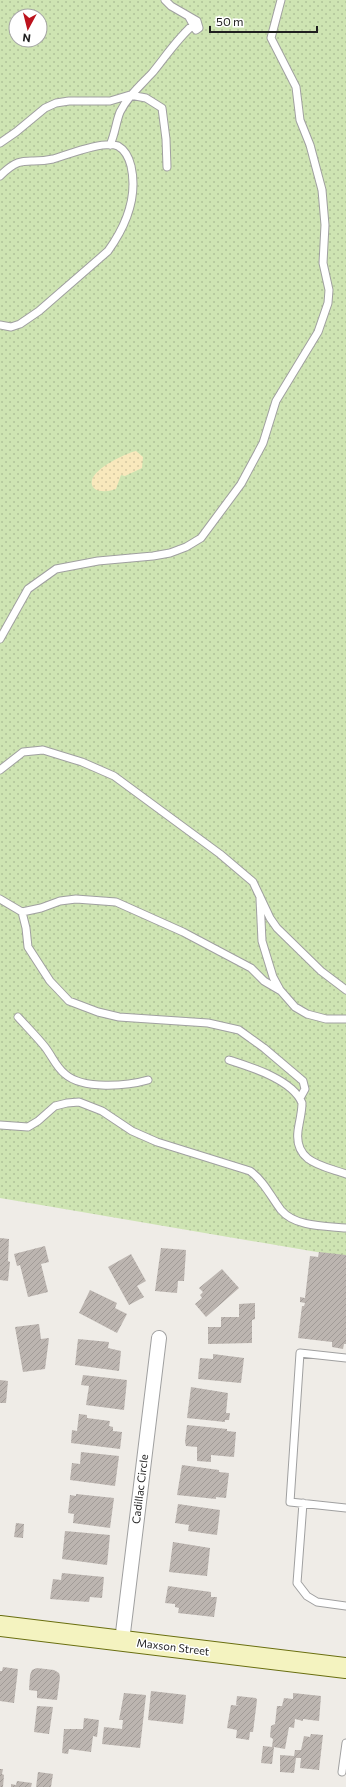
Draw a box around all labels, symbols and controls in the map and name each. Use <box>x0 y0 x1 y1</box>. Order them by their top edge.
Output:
north arrow <box>8 8 48 48</box>
scale bar <box>210 8 317 34</box>
text: 50 m <box>216 14 244 28</box>
text: N <box>22 31 32 45</box>
street label: Cadillac Circle <box>129 1453 150 1524</box>
street label: Maxson Street <box>136 1636 211 1657</box>

